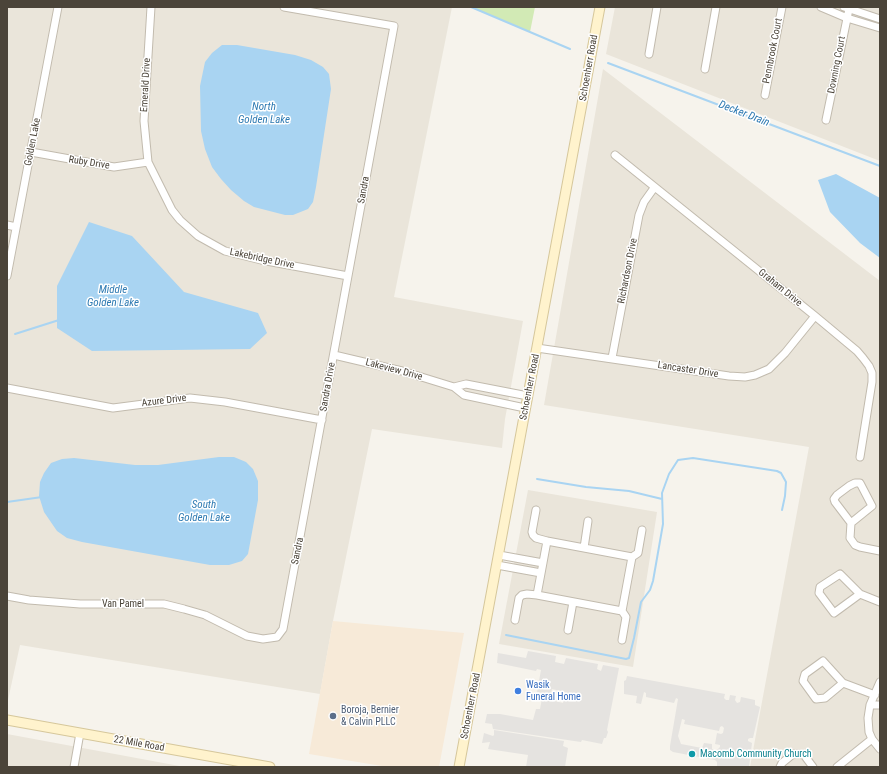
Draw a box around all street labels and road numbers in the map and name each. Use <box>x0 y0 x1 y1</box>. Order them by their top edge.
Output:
street label: Pennbrook Court <box>761 17 785 85</box>
street label: Schoenherr Road <box>577 34 601 102</box>
street label: Downing Court <box>826 35 848 95</box>
street label: Emerald Drive <box>139 58 153 112</box>
street label: Golden Lake <box>22 117 44 167</box>
street label: Ruby Drive <box>68 154 110 172</box>
street label: Sandra <box>356 175 372 205</box>
street label: Richardson Drive <box>616 237 640 305</box>
street label: Lakebridge Drive <box>229 246 295 272</box>
street label: Graham Drive <box>756 267 804 309</box>
street label: Schoenherr Road <box>518 353 542 421</box>
street label: Lakeview Drive <box>364 357 424 383</box>
street label: Lancaster Drive <box>657 359 719 381</box>
street label: Sandra Drive <box>318 362 338 412</box>
street label: Azure Drive <box>141 392 187 410</box>
street label: Sandra <box>289 536 307 566</box>
street label: Van Pamel <box>102 598 144 610</box>
street label: Schoenherr Road <box>459 672 483 740</box>
street label: 22 Mile Road <box>113 734 165 754</box>

